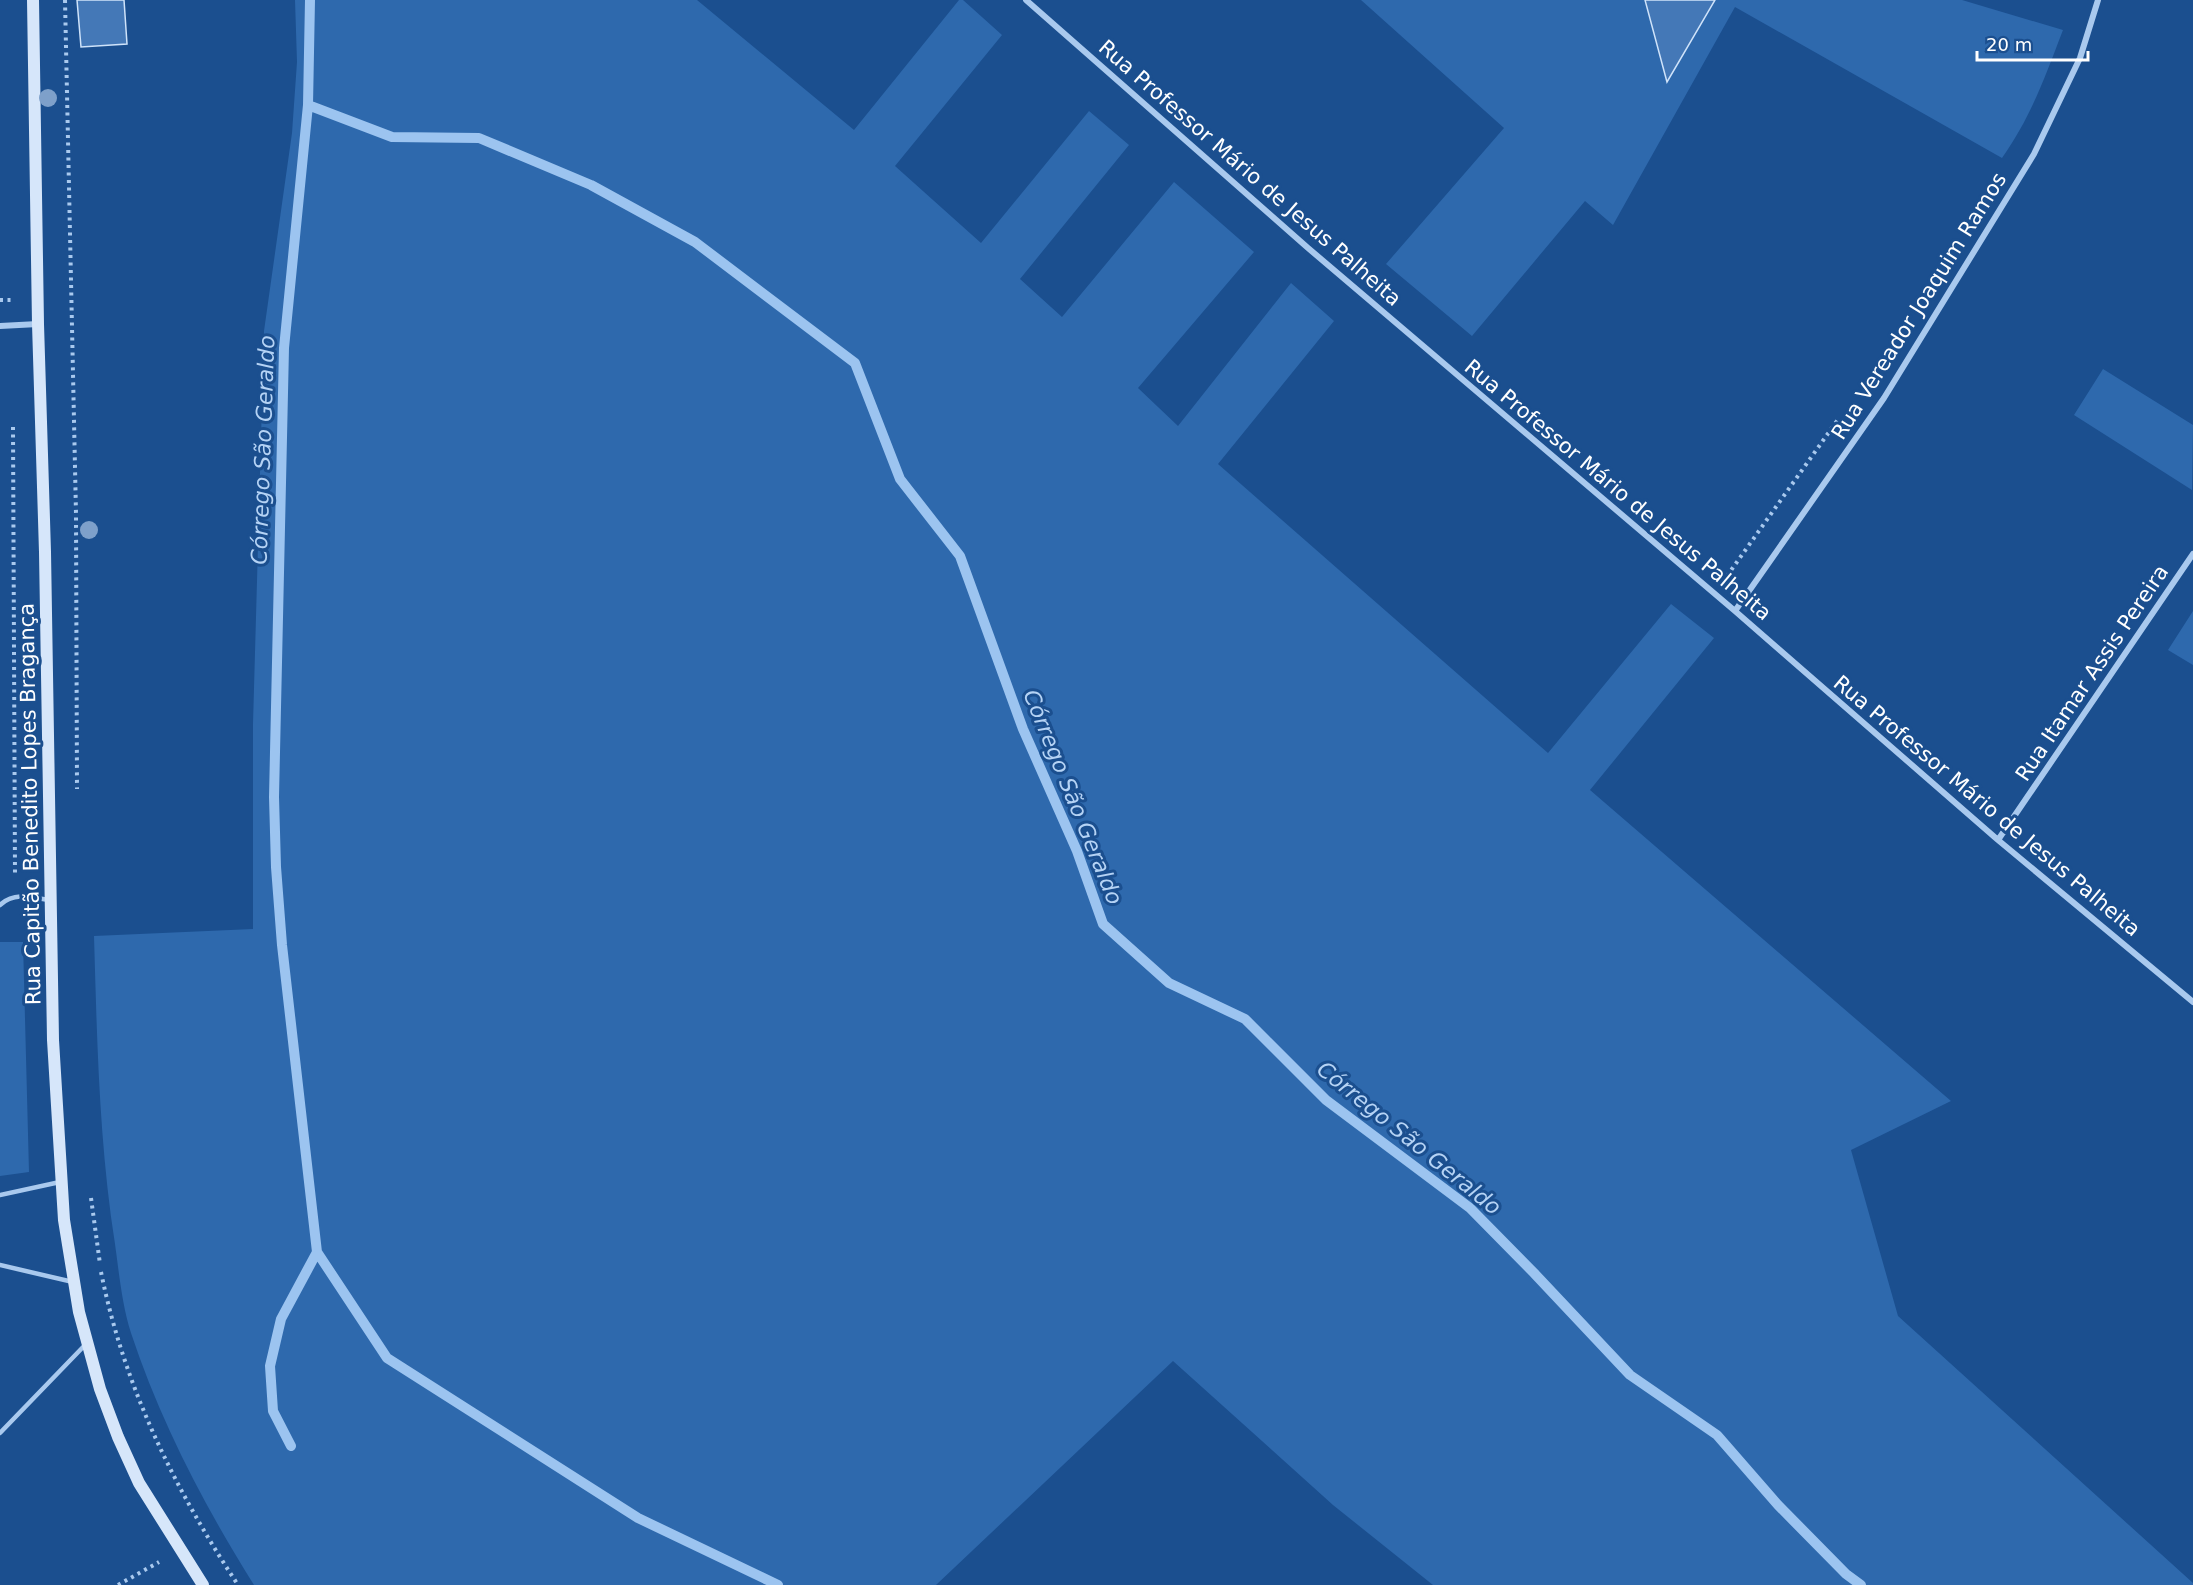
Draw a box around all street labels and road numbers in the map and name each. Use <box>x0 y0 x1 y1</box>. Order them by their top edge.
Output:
street label: Rua Professor Mário de Jesus Palheita <box>1094 35 1406 311</box>
street label: Rua Vereador Joaquim Ramos <box>1827 168 2011 444</box>
street label: Rua Professor Mário de Jesus Palheita <box>1460 355 1776 625</box>
street label: Rua Itamar Assis Pereira <box>2011 560 2173 786</box>
street label: Rua Capitão Benedito Lopes Bragança <box>14 603 46 1005</box>
street label: Rua Professor Mário de Jesus Palheita <box>1829 671 2145 941</box>

